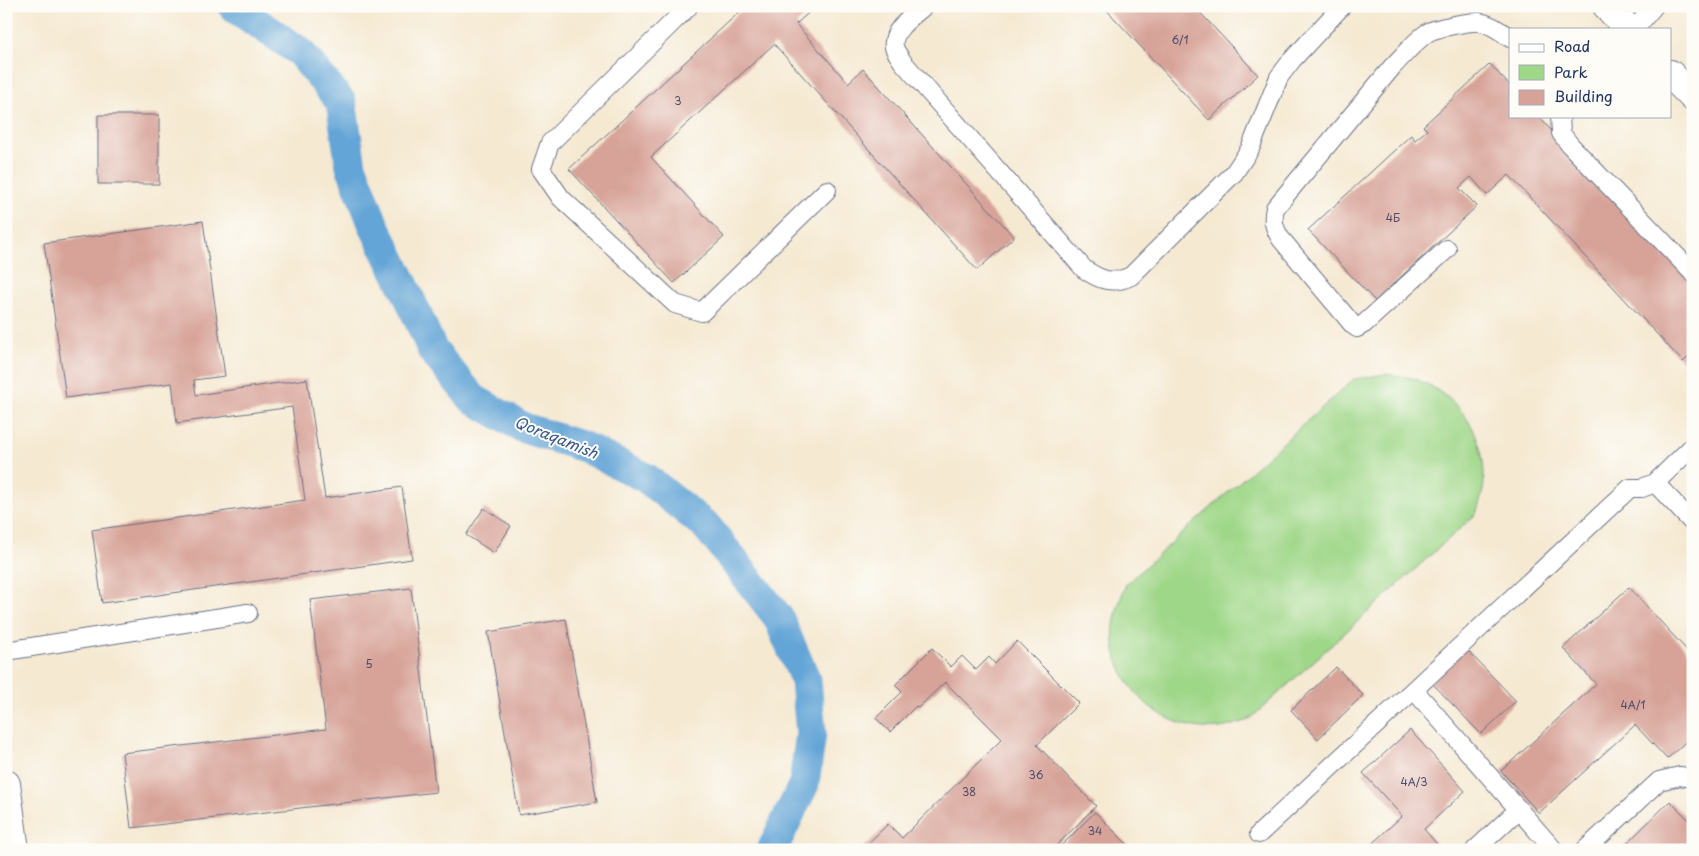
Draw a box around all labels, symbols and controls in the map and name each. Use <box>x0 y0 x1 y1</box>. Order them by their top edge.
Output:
legend <box>1509 28 1672 118</box>
house number: 6/1 <box>1171 31 1189 48</box>
text: Road <box>1554 34 1590 57</box>
text: Park <box>1554 60 1588 83</box>
text: Building <box>1554 84 1613 107</box>
house number: 3 <box>674 92 682 109</box>
house number: 4Б <box>1386 209 1400 226</box>
water label: Qoraqamish <box>511 409 602 464</box>
house number: 5 <box>365 655 373 672</box>
house number: 4A/1 <box>1621 696 1645 713</box>
house number: 36 <box>1029 766 1044 783</box>
house number: 4A/3 <box>1400 773 1428 790</box>
house number: 38 <box>962 783 976 800</box>
house number: 34 <box>1088 822 1102 839</box>

